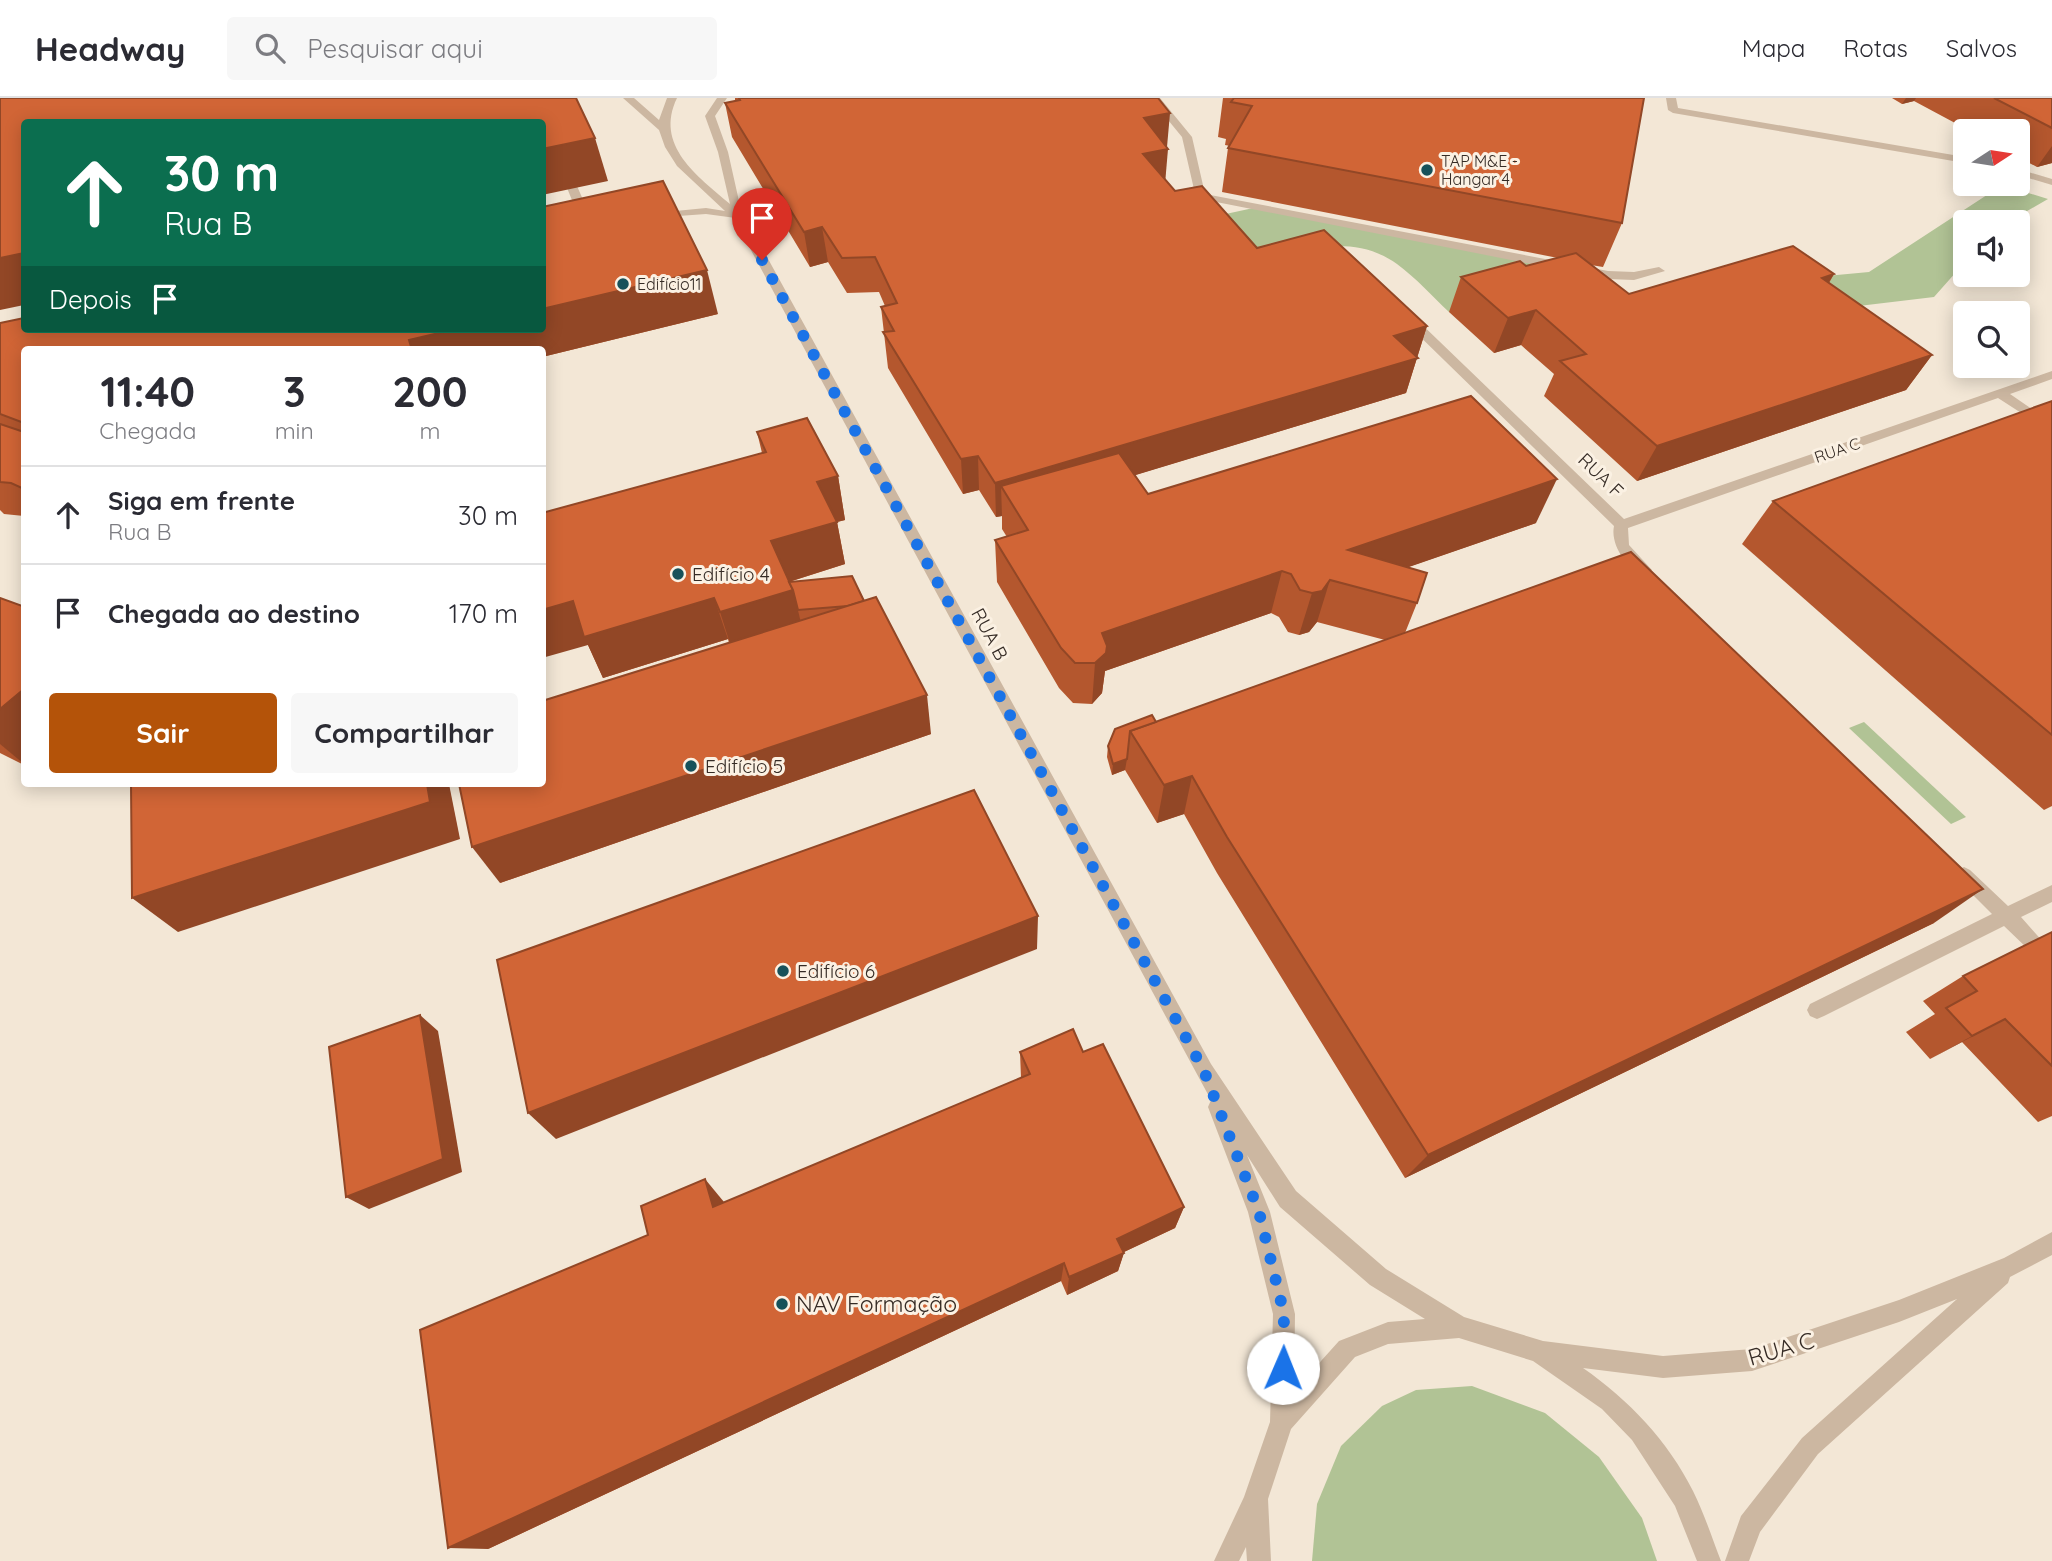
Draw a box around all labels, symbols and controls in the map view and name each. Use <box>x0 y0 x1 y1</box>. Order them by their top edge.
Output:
search box <box>227 17 717 80</box>
text: Headway <box>35 28 185 69</box>
icon: search <box>251 29 289 67</box>
text: Pesquisar aqui <box>307 32 483 65</box>
text: Mapa <box>1742 33 1805 63</box>
text: Rotas <box>1843 33 1908 63</box>
text: Salvos <box>1946 33 2017 63</box>
north arrow <box>1953 119 2030 196</box>
map controls <box>1953 119 2030 378</box>
text: 30 m <box>164 142 279 203</box>
icon: ahead <box>49 147 140 238</box>
place label: TAP M&E - Hangar 4 <box>1441 151 1518 189</box>
marker: TAP M&E - Hangar 4 <box>1419 162 1435 178</box>
pin <box>732 188 792 260</box>
icon: arrive <box>743 199 781 237</box>
text: Rua B <box>164 203 252 243</box>
button: sound <box>1953 210 2030 287</box>
place label: Edifício11 <box>637 274 702 294</box>
marker: Edifício11 <box>615 276 631 292</box>
icon: arrive <box>146 280 184 318</box>
text: Depois <box>49 283 132 316</box>
button: search <box>1953 301 2030 378</box>
text: 11:40 <box>101 365 195 418</box>
text: 3 <box>283 365 306 418</box>
text: 200 <box>392 365 468 418</box>
text: Chegada <box>99 416 196 445</box>
text: min <box>275 416 314 445</box>
text: m <box>419 416 440 445</box>
street label: RUA C <box>1811 433 1863 467</box>
street label: RUA F <box>1573 448 1629 502</box>
text: Siga em frente <box>108 484 295 517</box>
icon: ahead <box>49 496 87 534</box>
text: 30 m <box>458 499 518 532</box>
text: Rua B <box>108 517 171 546</box>
place label: Edifício 4 <box>692 562 770 586</box>
marker: Edifício 4 <box>670 566 686 582</box>
icon: arrive <box>49 594 87 632</box>
text: Chegada ao destino <box>108 597 360 630</box>
text: 170 m <box>449 597 518 630</box>
street label: RUA B <box>966 604 1014 664</box>
button: Sair <box>49 693 277 773</box>
button: Compartilhar <box>291 693 518 773</box>
place label: Edifício 5 <box>705 754 783 778</box>
marker: Edifício 5 <box>683 758 699 774</box>
place label: Edifício 6 <box>797 959 875 983</box>
marker: Edifício 6 <box>775 963 791 979</box>
place label: NAV Formação <box>796 1289 957 1318</box>
marker: NAV Formação <box>774 1296 790 1312</box>
street label: RUA C <box>1744 1325 1817 1372</box>
position arrow <box>1246 1331 1320 1405</box>

